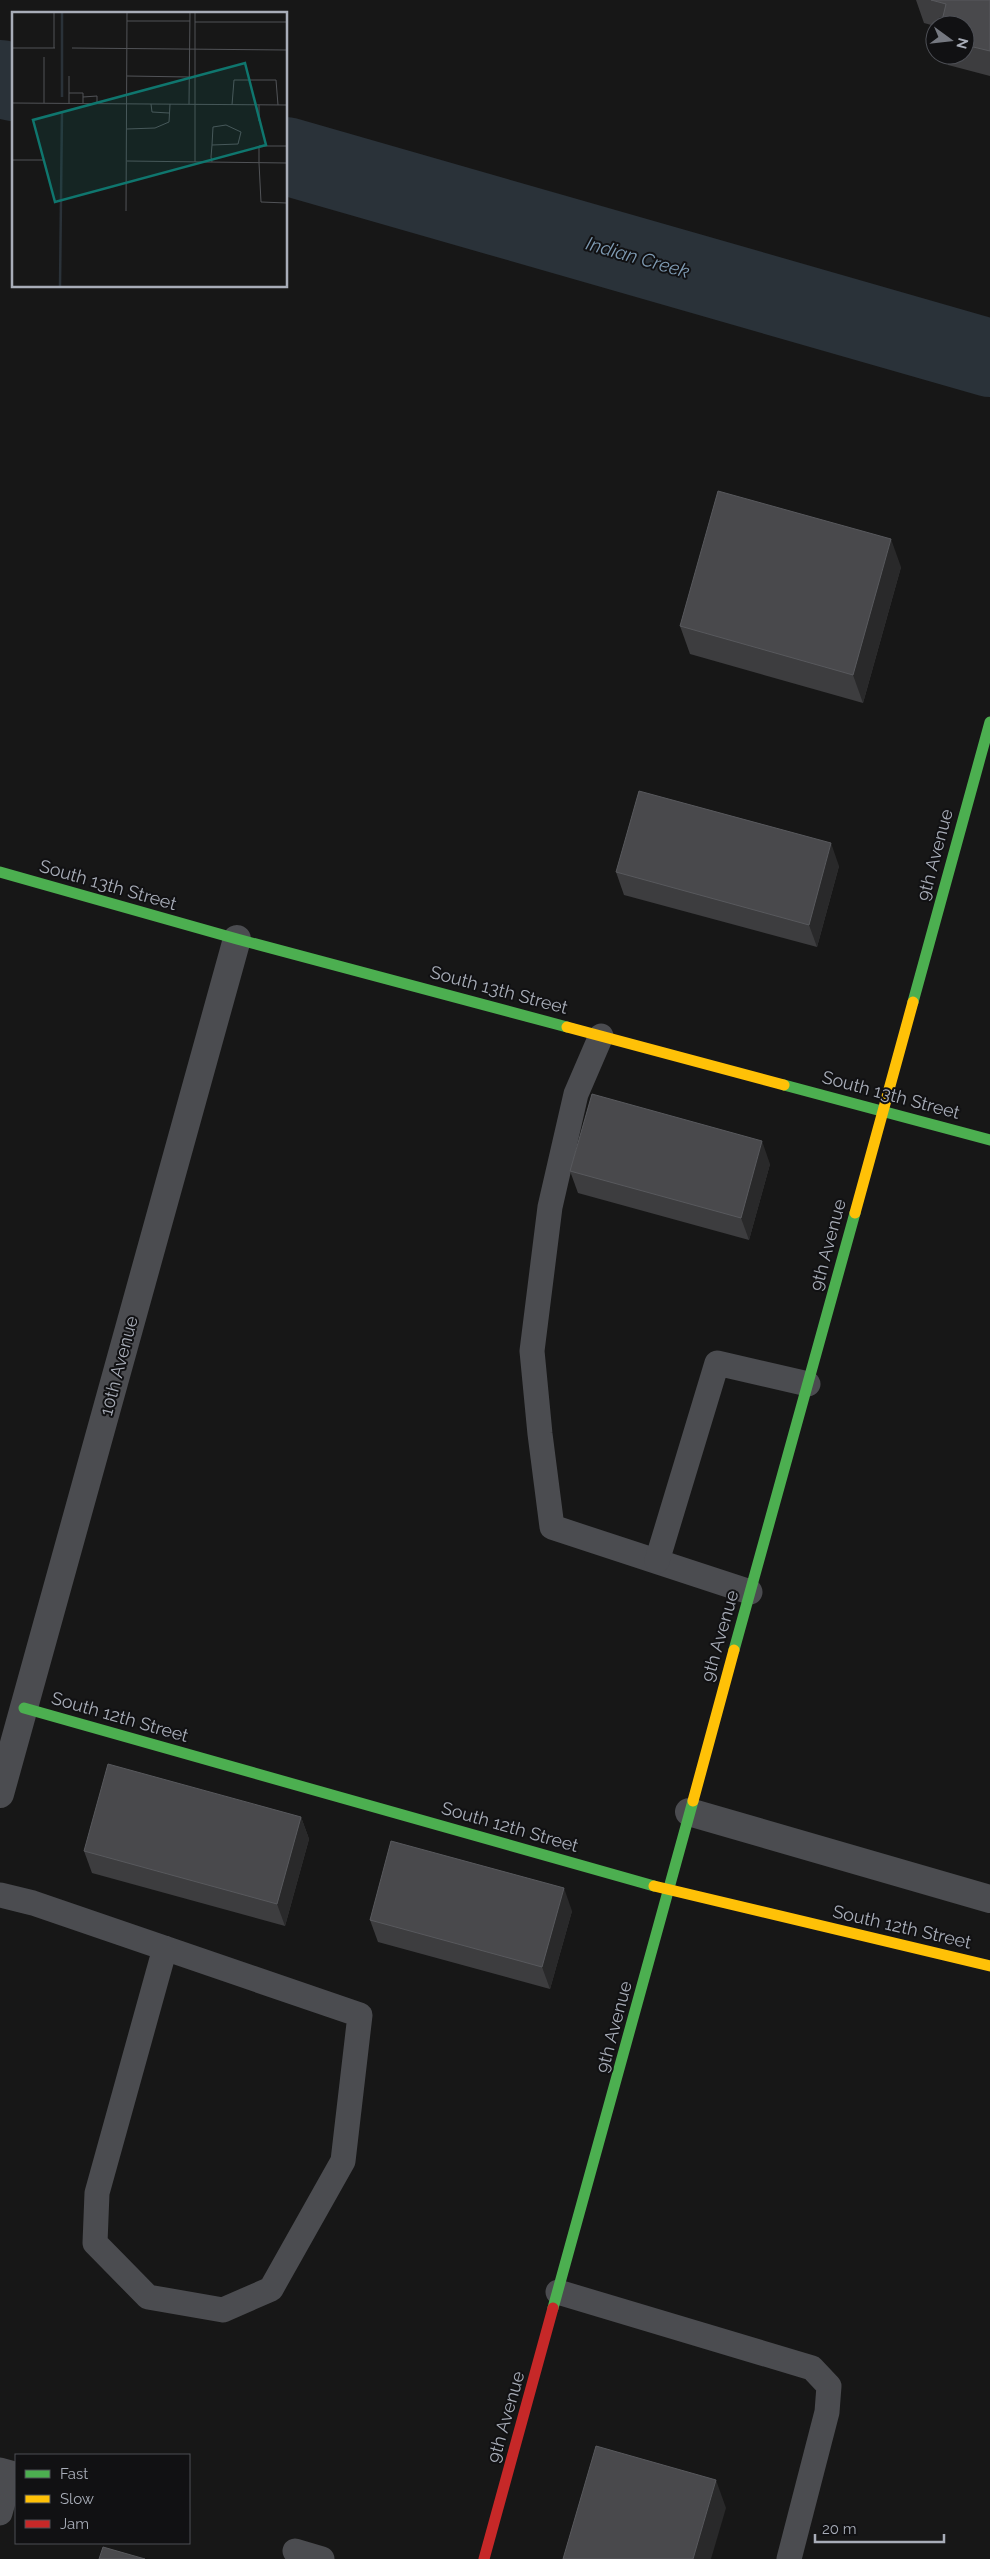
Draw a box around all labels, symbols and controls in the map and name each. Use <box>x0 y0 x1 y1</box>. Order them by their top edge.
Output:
inset map <box>12 12 288 288</box>
north arrow <box>925 15 975 65</box>
text: N <box>953 36 972 51</box>
water label: Indian Creek <box>584 232 692 282</box>
street label: 9th Avenue <box>912 806 957 903</box>
street label: South 13th Street <box>37 855 179 914</box>
street label: South 13th Street <box>428 961 570 1018</box>
street label: South 13th Street <box>820 1066 962 1123</box>
street label: 9th Avenue <box>805 1196 850 1293</box>
street label: 10th Avenue <box>95 1313 142 1418</box>
street label: 9th Avenue <box>696 1587 743 1684</box>
street label: South 12th Street <box>49 1687 191 1746</box>
street label: South 12th Street <box>439 1797 581 1856</box>
street label: South 12th Street <box>831 1900 973 1953</box>
street label: 9th Avenue <box>591 1978 636 2075</box>
street label: 9th Avenue <box>482 2368 529 2465</box>
legend <box>15 2454 190 2544</box>
text: Fast <box>60 2465 88 2483</box>
text: Slow <box>60 2490 94 2508</box>
scale bar <box>815 2512 944 2544</box>
text: Jam <box>60 2515 89 2533</box>
text: 20 m <box>822 2520 857 2538</box>

